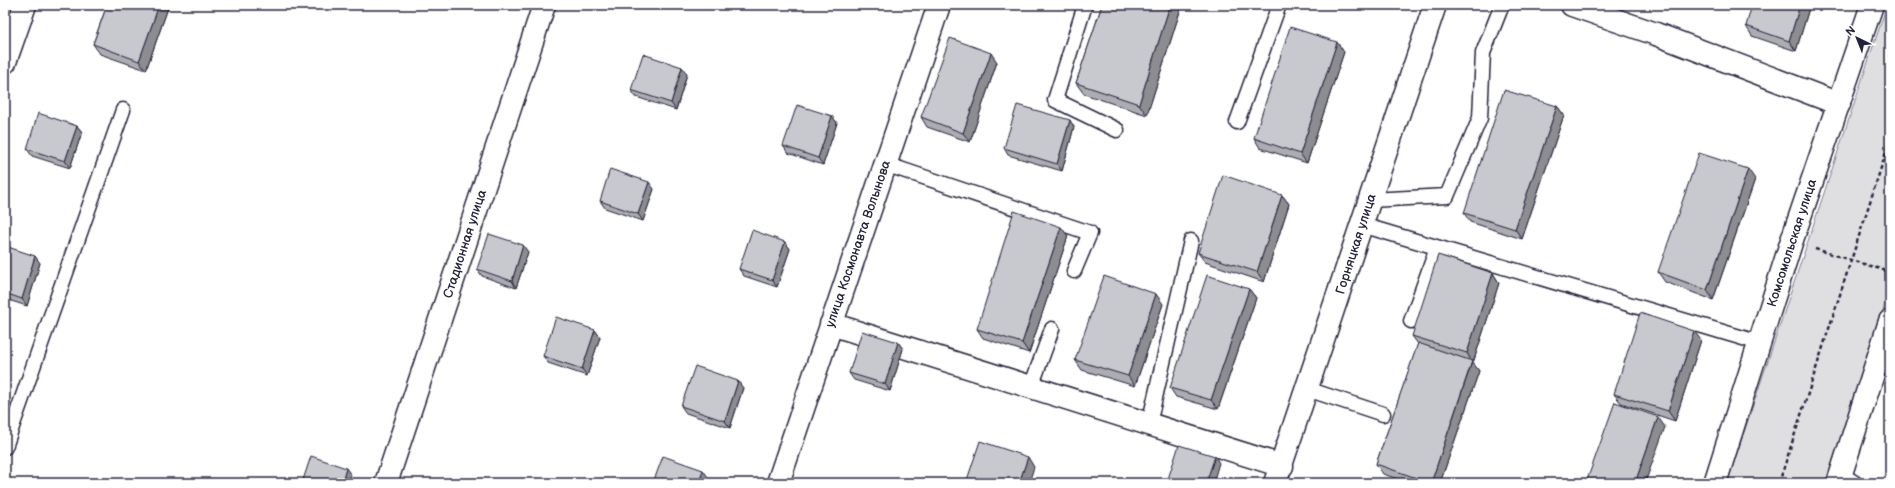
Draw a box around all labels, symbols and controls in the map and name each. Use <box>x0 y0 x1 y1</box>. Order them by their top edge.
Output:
north arrow <box>1837 18 1877 58</box>
text: N <box>1843 23 1858 39</box>
street label: улица Космонавта Волынова <box>822 158 894 330</box>
street label: Комсомольская улица <box>1764 177 1820 309</box>
street label: Стадионная улица <box>440 187 490 300</box>
street label: Горняцкая улица <box>1332 191 1380 296</box>

